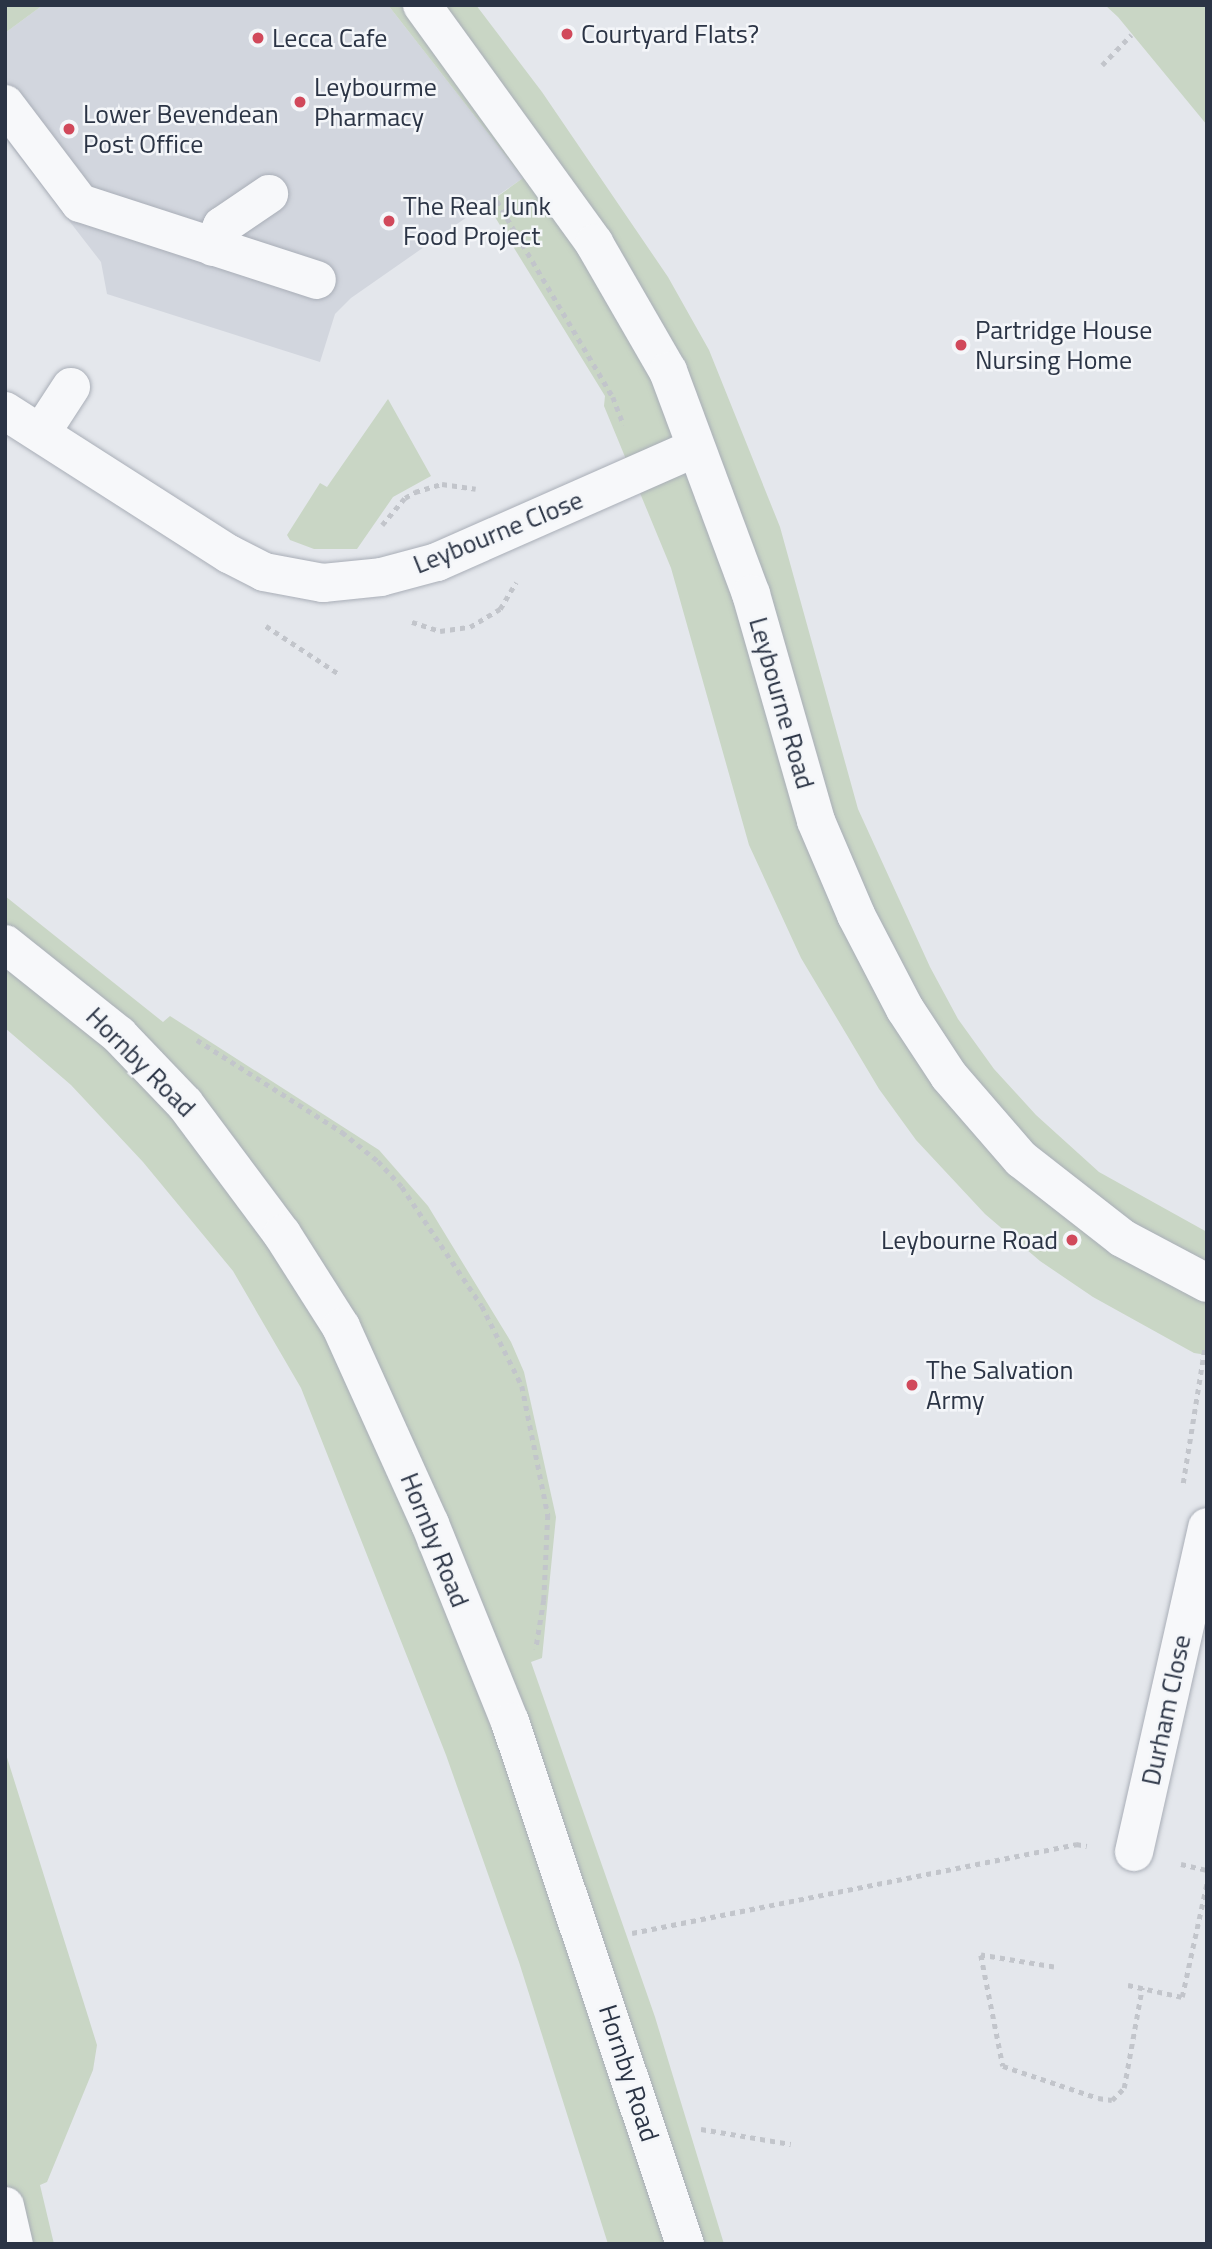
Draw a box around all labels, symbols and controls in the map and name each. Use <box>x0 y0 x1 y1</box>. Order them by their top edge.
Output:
place label: Courtyard Flats? <box>581 18 759 50</box>
place label: Lecca Cafe <box>272 22 387 54</box>
marker: Courtyard Flats? <box>559 26 575 42</box>
marker: Lecca Cafe <box>250 30 266 46</box>
place label: Leybourme Pharmacy <box>314 71 437 132</box>
marker: Leybourme Pharmacy <box>292 94 308 110</box>
place label: Lower Bevendean Post Office <box>83 98 279 160</box>
marker: Lower Bevendean Post Office <box>61 121 77 137</box>
place label: The Real Junk Food Project <box>403 190 551 252</box>
marker: The Real Junk Food Project <box>381 213 397 229</box>
place label: Partridge House Nursing Home <box>975 314 1152 376</box>
marker: Partridge House Nursing Home <box>953 337 969 353</box>
street label: Leybourne Close <box>409 484 587 580</box>
street label: Leybourne Road <box>743 614 821 792</box>
street label: Hornby Road <box>80 1001 202 1123</box>
place label: Leybourne Road <box>881 1224 1058 1256</box>
marker: Leybourne Road <box>1064 1232 1080 1248</box>
place label: The Salvation Army <box>926 1354 1073 1416</box>
marker: The Salvation Army <box>904 1377 920 1393</box>
street label: Hornby Road <box>394 1468 476 1612</box>
street label: Durham Close <box>1135 1632 1197 1788</box>
street label: Hornby Road <box>592 2001 666 2145</box>

